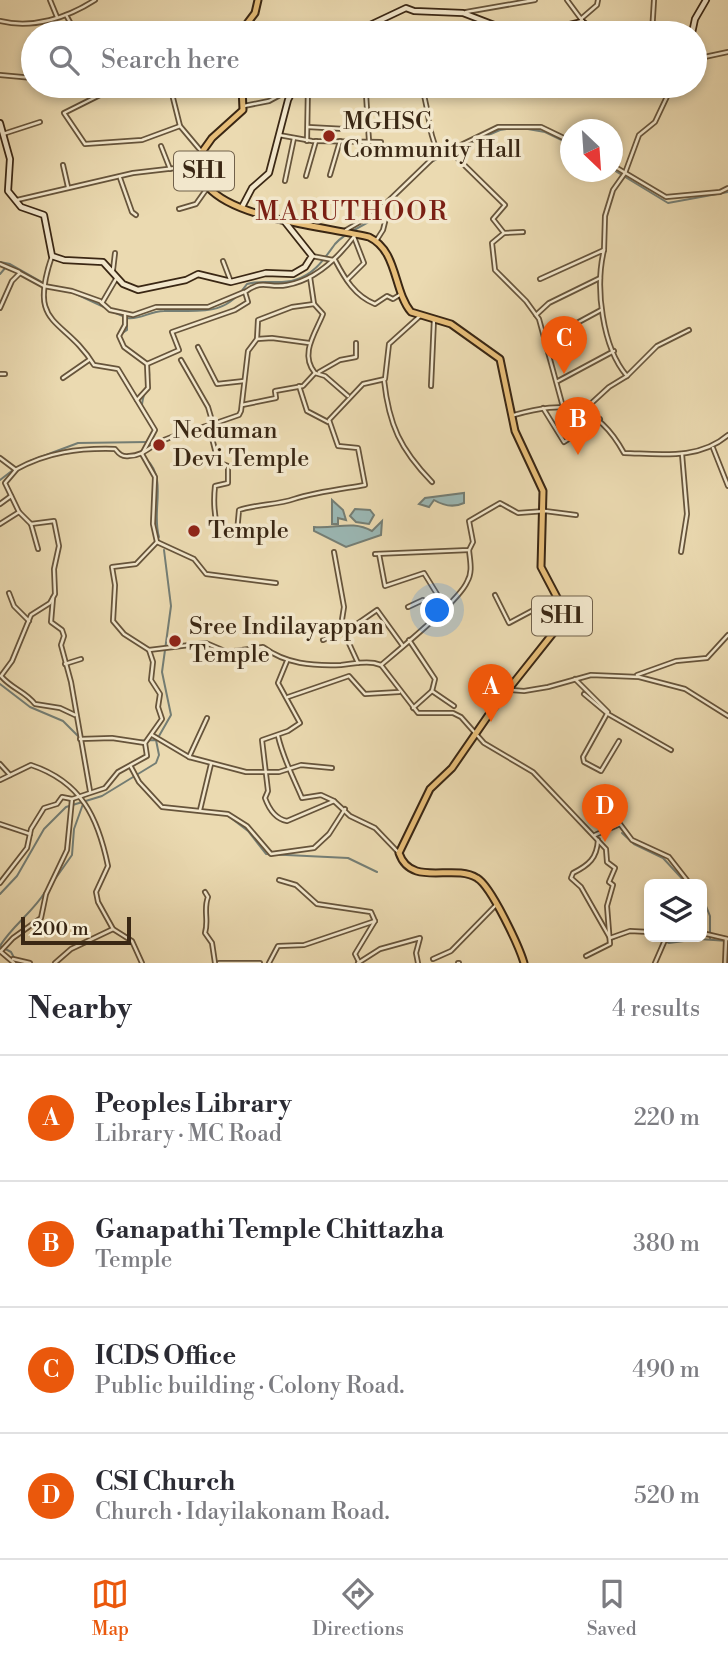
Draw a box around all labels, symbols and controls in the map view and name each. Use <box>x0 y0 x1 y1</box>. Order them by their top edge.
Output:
search box <box>21 21 707 98</box>
icon: search <box>45 41 83 79</box>
text: Search here <box>101 44 240 76</box>
place label: MGHSC Community Hall <box>343 107 521 165</box>
north arrow <box>560 119 623 182</box>
marker: MGHSC Community Hall <box>321 128 337 144</box>
road number: SH1 <box>174 152 234 190</box>
district label: MARUTHOOR <box>255 196 449 228</box>
pin: C <box>541 316 587 374</box>
pin: B <box>555 397 601 455</box>
place label: Neduman Devi Temple <box>173 416 309 474</box>
marker: Neduman Devi Temple <box>151 437 167 453</box>
place label: Temple <box>208 516 289 546</box>
marker: Temple <box>186 523 202 539</box>
your location <box>420 593 454 627</box>
road number: SH1 <box>532 596 592 636</box>
place label: Sree Indilayappan Temple <box>189 612 384 670</box>
marker: Sree Indilayappan Temple <box>167 633 183 649</box>
pin: A <box>468 664 514 722</box>
pin: D <box>582 784 628 842</box>
map controls <box>644 879 707 942</box>
button: layers <box>644 879 707 942</box>
scale bar <box>21 914 131 946</box>
text: 200 m <box>32 917 89 941</box>
text: Nearby <box>28 990 132 1028</box>
text: 4 results <box>612 995 700 1023</box>
text: Peoples Library <box>95 1088 292 1120</box>
text: A <box>43 1104 59 1132</box>
text: 220 m <box>634 1104 700 1132</box>
text: Library · MC Road <box>95 1120 282 1148</box>
text: Ganapathi Temple Chittazha <box>95 1214 444 1246</box>
text: B <box>42 1230 60 1258</box>
text: 380 m <box>633 1230 700 1258</box>
text: Temple <box>95 1246 173 1274</box>
text: ICDS Office <box>95 1340 236 1372</box>
text: C <box>43 1356 59 1384</box>
text: 490 m <box>632 1356 700 1384</box>
text: Public building · Colony Road. <box>95 1372 405 1400</box>
text: CSI Church <box>95 1466 235 1498</box>
text: D <box>42 1482 60 1510</box>
text: 520 m <box>634 1482 700 1510</box>
text: Church · Idayilakonam Road. <box>95 1498 390 1526</box>
tab: Map <box>91 1575 129 1641</box>
tab: Directions <box>312 1575 404 1641</box>
tab: Saved <box>587 1575 637 1641</box>

